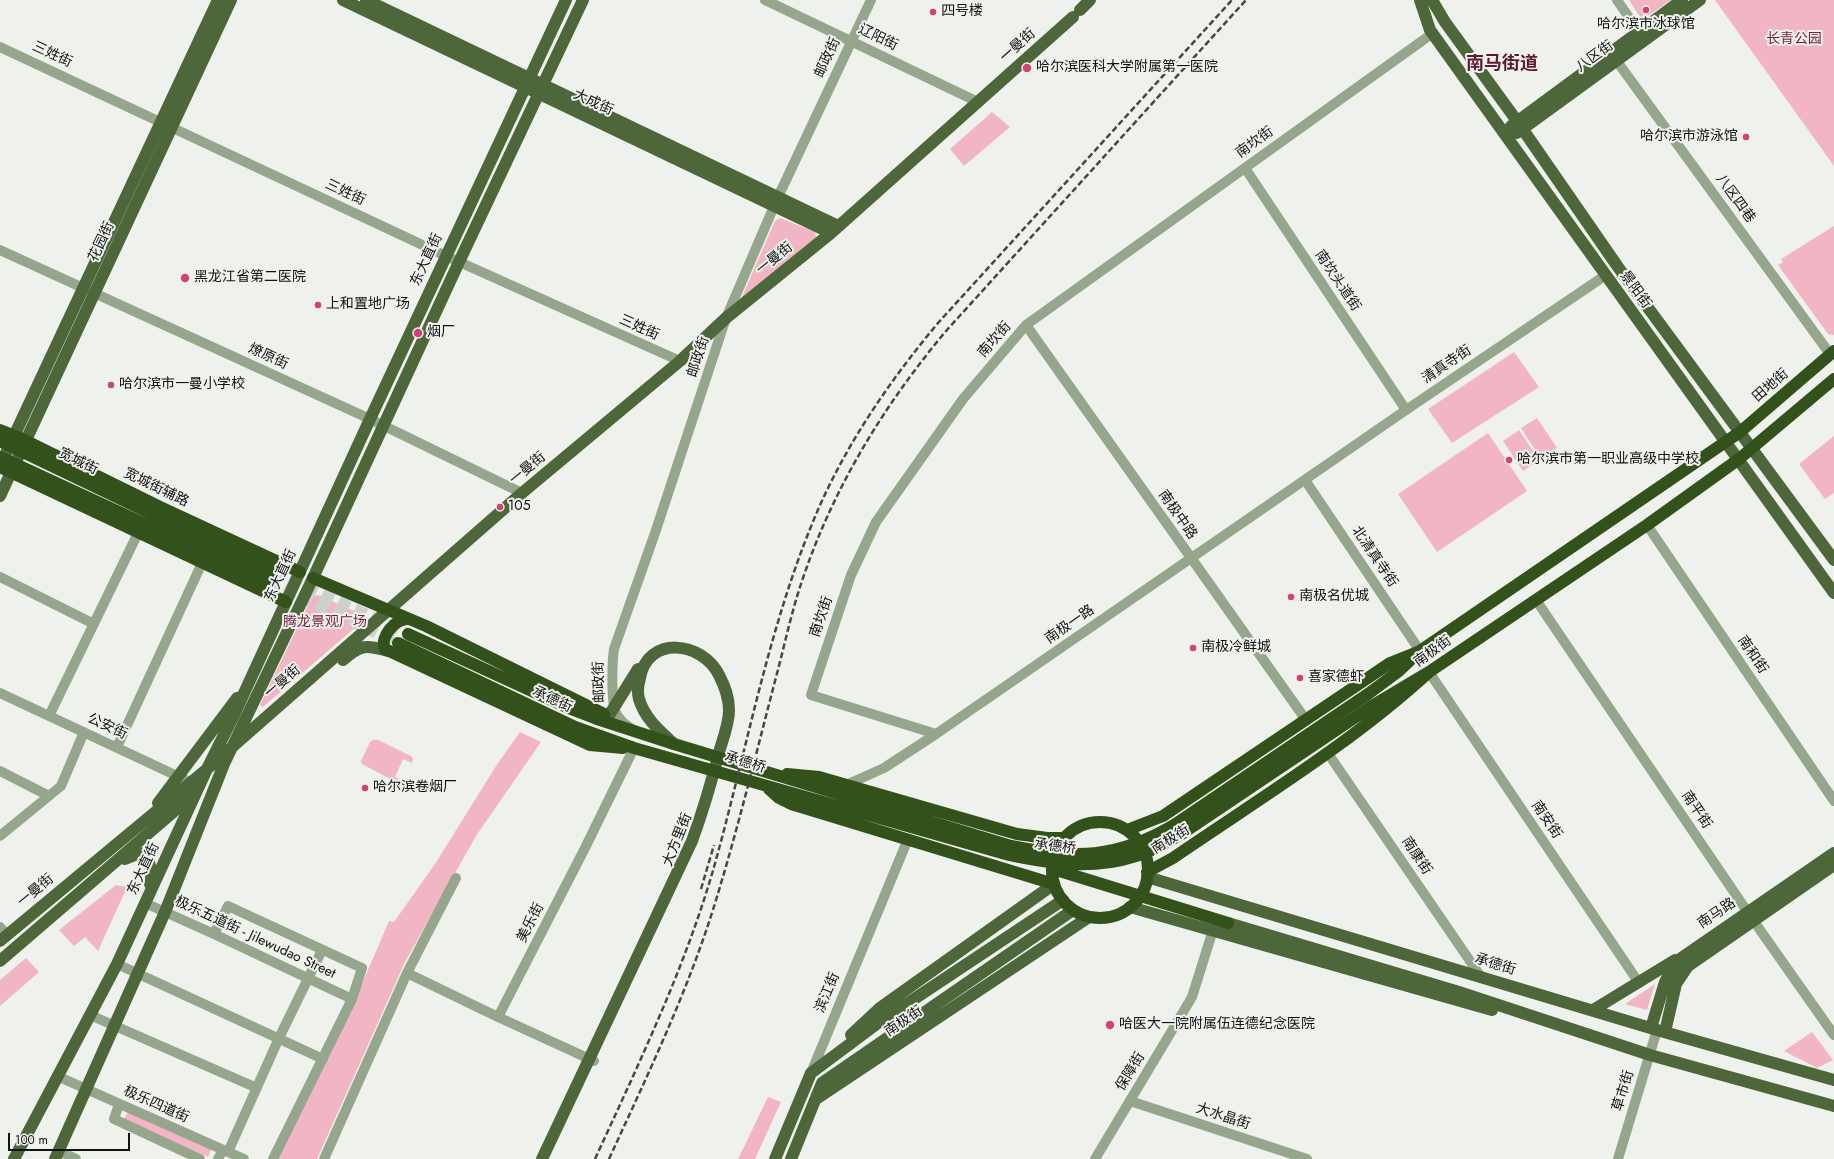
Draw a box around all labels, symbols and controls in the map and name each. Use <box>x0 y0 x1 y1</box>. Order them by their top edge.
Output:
place label: 四号楼 <box>941 4 983 20</box>
marker: 哈尔滨市冰球馆 <box>1641 5 1651 15</box>
marker: 四号楼 <box>928 7 938 17</box>
place label: 哈尔滨市冰球馆 <box>1597 17 1695 33</box>
street label: 辽阳街 <box>855 21 901 55</box>
street label: 一曼街 <box>997 26 1039 66</box>
park label: 长青公园 <box>1766 32 1822 48</box>
street label: 邮政街 <box>812 35 844 81</box>
street label: 八区街 <box>1573 38 1617 76</box>
street label: 三姓街 <box>29 39 75 71</box>
district label: 南马街道 <box>1466 54 1538 76</box>
place label: 哈尔滨医科大学附属第一医院 <box>1036 60 1218 76</box>
marker: 哈尔滨医科大学附属第一医院 <box>1021 62 1033 74</box>
street label: 大成街 <box>570 87 616 119</box>
street label: 南坎街 <box>1233 124 1277 162</box>
place label: 哈尔滨市游泳馆 <box>1640 129 1738 145</box>
marker: 哈尔滨市游泳馆 <box>1741 132 1751 142</box>
street label: 八区四巷 <box>1712 171 1758 227</box>
street label: 三姓街 <box>322 177 368 209</box>
street label: 花园街 <box>86 219 118 265</box>
street label: 东大直街 <box>408 231 446 289</box>
street label: 一曼街 <box>753 239 797 279</box>
street label: 南坎头道街 <box>1310 247 1364 315</box>
street label: 景阳街 <box>1616 268 1654 312</box>
place label: 黑龙江省第二医院 <box>194 270 306 286</box>
marker: 黑龙江省第二医院 <box>179 272 191 284</box>
place label: 上和置地广场 <box>326 297 410 313</box>
marker: 上和置地广场 <box>313 300 323 310</box>
street label: 三姓街 <box>616 312 662 344</box>
street label: 南坎街 <box>975 319 1015 361</box>
place label: 烟厂 <box>427 325 455 341</box>
marker: 烟厂 <box>412 327 424 339</box>
street label: 邮政街 <box>685 334 713 380</box>
street label: 燎原街 <box>245 341 291 373</box>
street label: 清真寺街 <box>1419 342 1475 388</box>
street label: 田地街 <box>1750 366 1792 406</box>
place label: 哈尔滨市一曼小学校 <box>119 377 245 393</box>
marker: 哈尔滨市一曼小学校 <box>106 380 116 390</box>
street label: 宽城街 <box>55 445 101 479</box>
street label: 一曼街 <box>507 449 549 489</box>
place label: 哈尔滨市第一职业高级中学校 <box>1517 452 1699 468</box>
marker: 哈尔滨市第一职业高级中学校 <box>1504 455 1514 465</box>
street label: 宽城街辅路 <box>121 465 191 511</box>
street label: 南极中路 <box>1154 487 1200 543</box>
place label: 105 <box>508 499 531 515</box>
marker: 105 <box>495 502 505 512</box>
street label: 北清真寺街 <box>1347 523 1401 591</box>
street label: 东大直街 <box>262 547 300 605</box>
place label: 南极名优城 <box>1299 589 1369 605</box>
marker: 南极名优城 <box>1286 592 1296 602</box>
street label: 南坎街 <box>807 594 837 640</box>
street label: 南极一路 <box>1042 602 1098 648</box>
park label: 腾龙景观广场 <box>283 615 367 631</box>
street label: 南极街 <box>1411 633 1455 671</box>
street label: 南和街 <box>1733 633 1771 677</box>
place label: 南极冷鲜城 <box>1201 640 1271 656</box>
marker: 南极冷鲜城 <box>1188 643 1198 653</box>
street label: 邮政街 <box>591 661 609 703</box>
street label: 一曼街 <box>262 662 304 702</box>
place label: 喜家德虾 <box>1308 670 1364 686</box>
marker: 喜家德虾 <box>1295 673 1305 683</box>
street label: 承德街 <box>529 684 575 716</box>
street label: 公安街 <box>84 711 130 743</box>
street label: 承德桥 <box>722 749 768 777</box>
place label: 哈尔滨卷烟厂 <box>373 780 457 796</box>
marker: 哈尔滨卷烟厂 <box>360 783 370 793</box>
street label: 南平街 <box>1677 788 1715 832</box>
street label: 南安街 <box>1527 798 1565 842</box>
street label: 大方里街 <box>660 811 696 869</box>
street label: 南极街 <box>1149 822 1193 858</box>
street label: 南康街 <box>1397 834 1435 878</box>
street label: 承德桥 <box>1033 836 1077 858</box>
street label: 东大直街 <box>125 840 163 898</box>
street label: 一曼街 <box>15 871 57 911</box>
street label: 极乐五道街 - Jilewudao Street <box>172 893 338 983</box>
street label: 南马路 <box>1695 895 1739 933</box>
street label: 美乐街 <box>514 900 548 946</box>
street label: 承德街 <box>1472 951 1518 979</box>
street label: 滨江街 <box>812 970 844 1016</box>
street label: 南极街 <box>882 1003 926 1041</box>
place label: 哈医大一院附属伍连德纪念医院 <box>1119 1017 1315 1033</box>
marker: 哈医大一院附属伍连德纪念医院 <box>1104 1019 1116 1031</box>
street label: 保障街 <box>1113 1050 1149 1094</box>
street label: 草市街 <box>1610 1068 1638 1114</box>
street label: 极乐四道街 <box>121 1083 191 1127</box>
street label: 大水晶街 <box>1194 1100 1252 1134</box>
scale bar <box>10 1125 132 1151</box>
text: 100 m <box>15 1131 48 1149</box>

